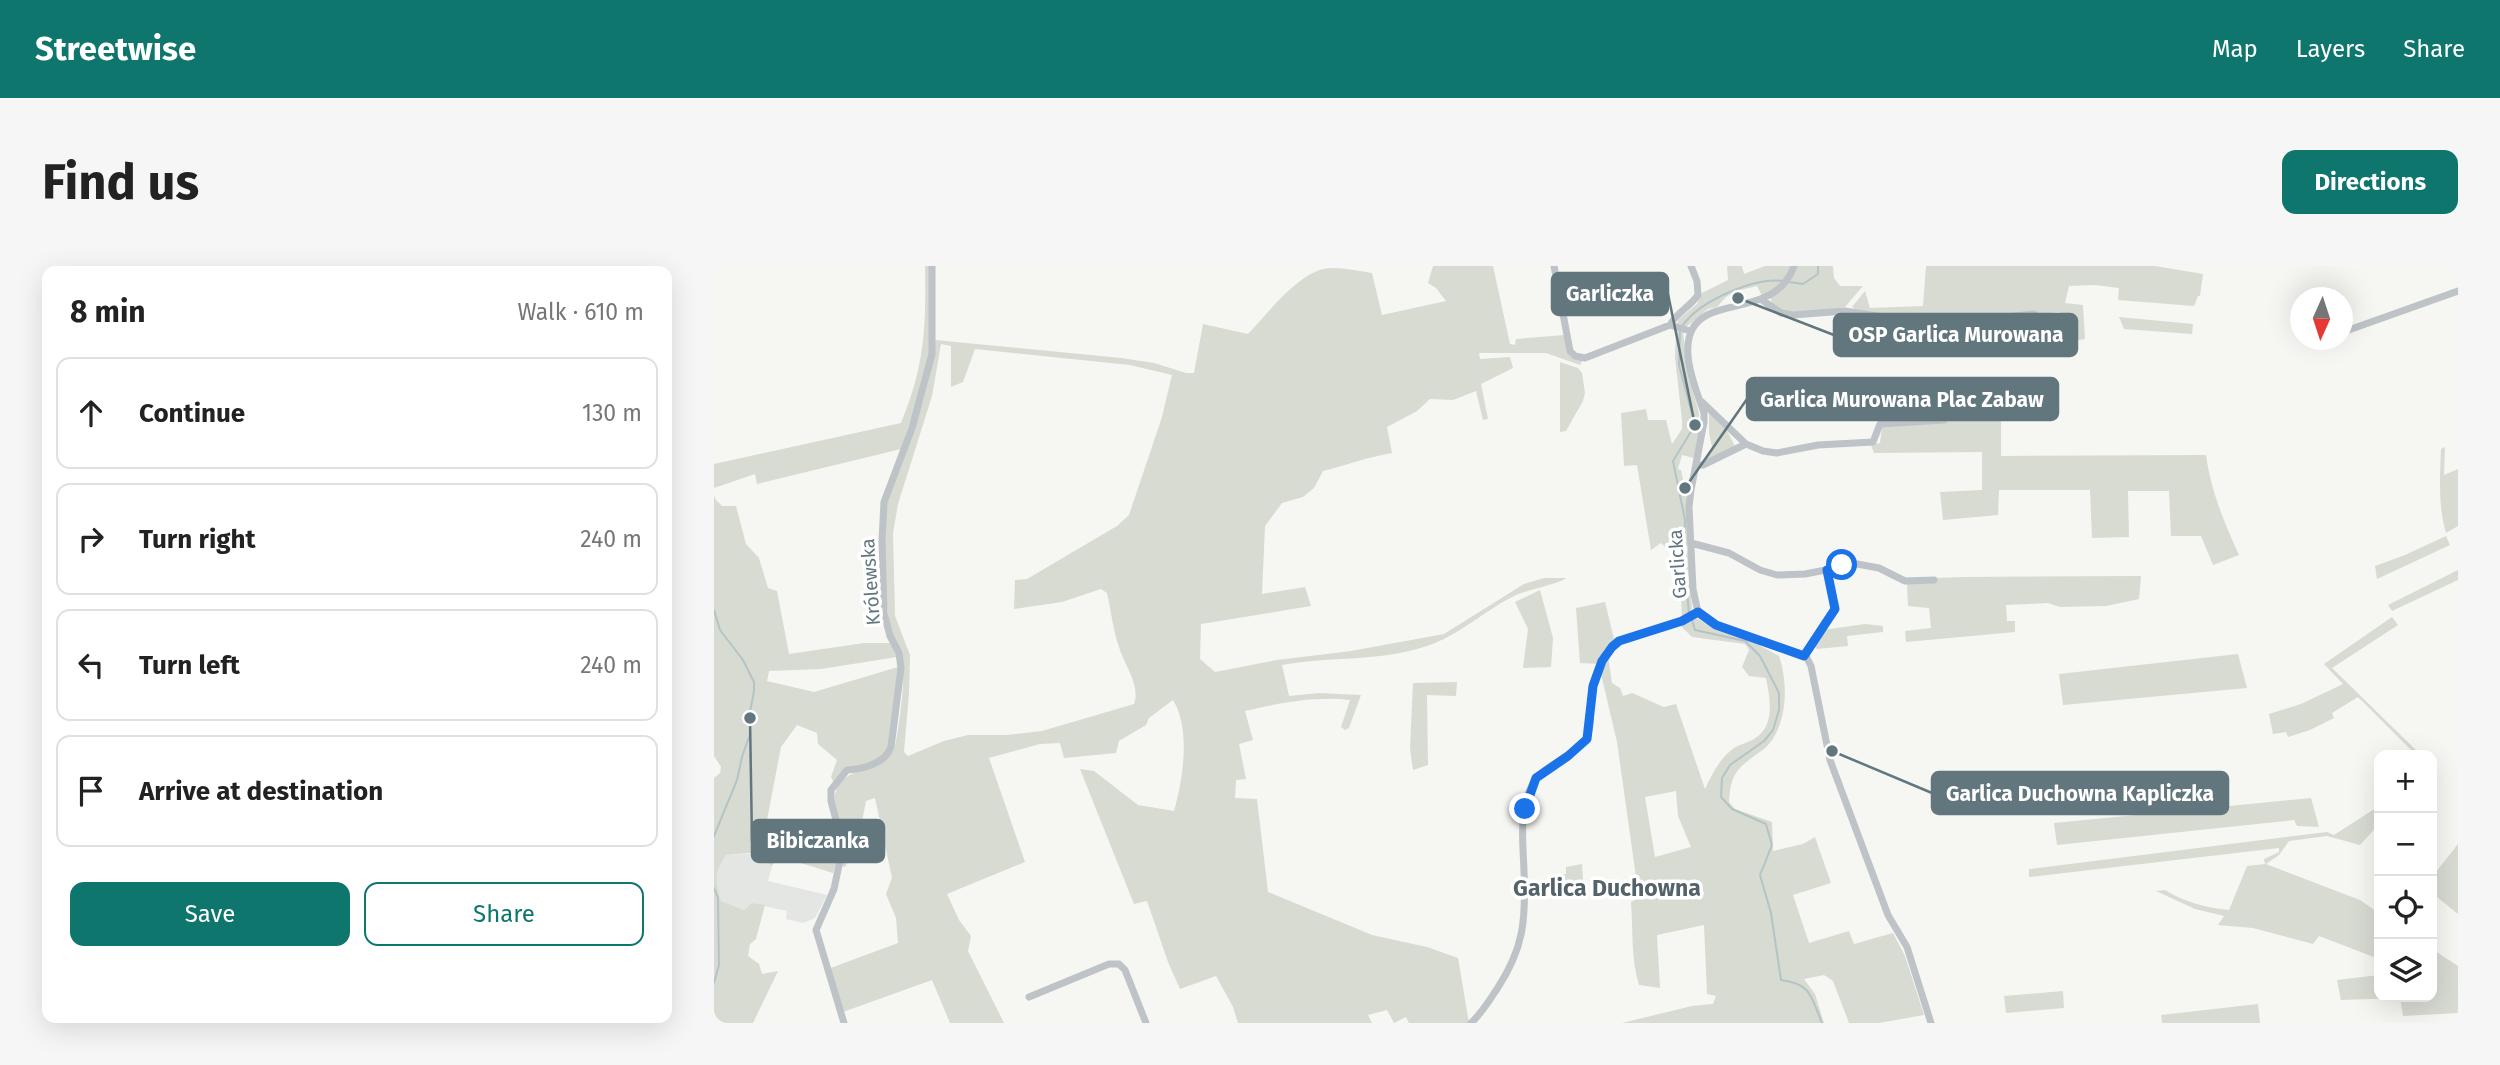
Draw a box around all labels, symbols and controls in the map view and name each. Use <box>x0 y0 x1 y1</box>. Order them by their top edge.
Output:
text: Streetwise <box>35 29 196 69</box>
text: Map <box>2212 35 2258 63</box>
text: Layers <box>2296 35 2365 63</box>
text: Share <box>2403 35 2465 63</box>
button: Directions <box>2282 150 2458 214</box>
text: Find us <box>42 153 199 212</box>
callout: Garliczka <box>1552 273 1668 315</box>
text: Garliczka <box>1566 281 1654 307</box>
north arrow <box>2290 287 2353 350</box>
text: 8 min <box>70 294 146 330</box>
text: Walk · 610 m <box>517 298 644 326</box>
callout: OSP Garlica Murowana <box>1834 314 2077 356</box>
text: OSP Garlica Murowana <box>1848 322 2064 348</box>
callout: Garlica Murowana Plac Zabaw <box>1747 378 2058 420</box>
text: Garlica Murowana Plac Zabaw <box>1760 387 2044 413</box>
icon: ahead <box>72 394 110 432</box>
text: Continue <box>139 398 245 429</box>
text: 130 m <box>582 399 642 427</box>
icon: right <box>72 520 110 558</box>
text: Turn right <box>139 524 256 555</box>
text: 240 m <box>580 525 642 553</box>
street label: Garlicka <box>1664 529 1691 599</box>
street label: Królewska <box>856 538 885 626</box>
route start <box>1826 549 1857 580</box>
icon: left <box>72 646 110 684</box>
text: Turn left <box>139 650 240 681</box>
text: 240 m <box>580 651 642 679</box>
map controls <box>2374 750 2437 1002</box>
button: + <box>2374 750 2437 813</box>
icon: arrive <box>72 772 110 810</box>
callout: Garlica Duchowna Kapliczka <box>1932 772 2228 814</box>
text: Arrive at destination <box>139 776 383 807</box>
text: Garlica Duchowna Kapliczka <box>1946 781 2214 807</box>
route end <box>1509 793 1540 824</box>
button: − <box>2374 813 2437 876</box>
callout: Bibiczanka <box>752 820 884 862</box>
text: Bibiczanka <box>766 828 870 854</box>
district label: Garlica Duchowna <box>1513 874 1701 902</box>
button: locate <box>2374 876 2437 939</box>
button: Save <box>70 882 350 946</box>
button: Share <box>364 882 644 946</box>
button: layers <box>2374 939 2437 1002</box>

